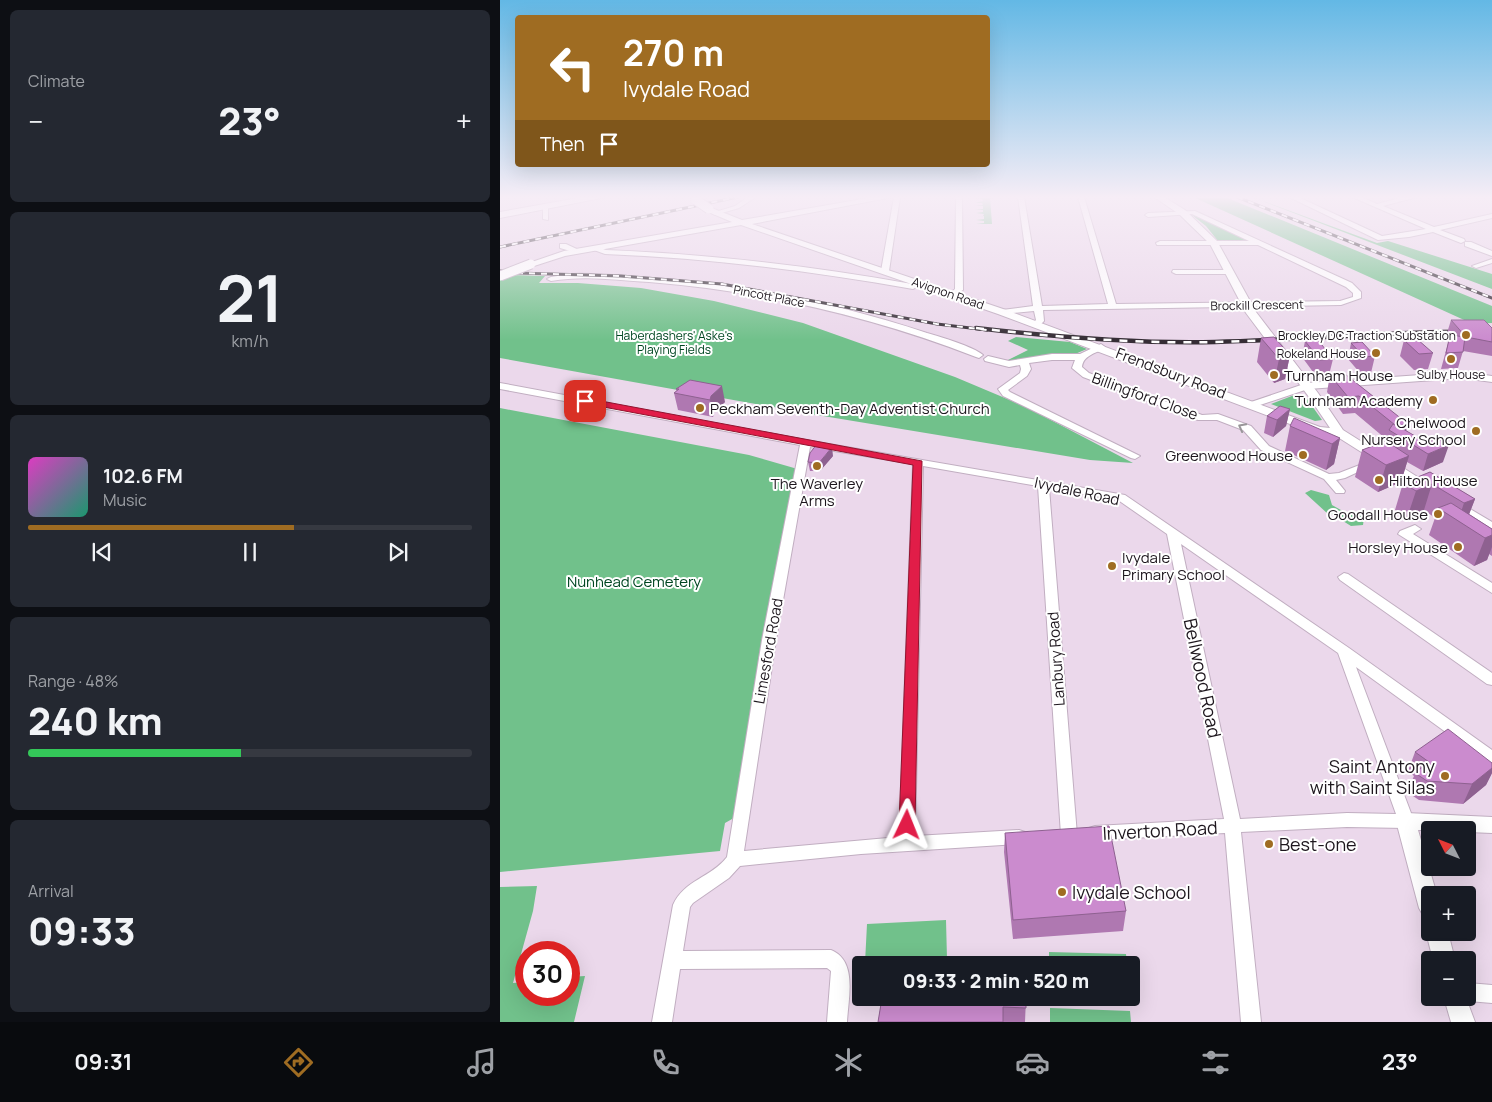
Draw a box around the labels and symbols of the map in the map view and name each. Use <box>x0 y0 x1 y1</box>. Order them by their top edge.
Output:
street label: Avignon Road <box>910 273 986 313</box>
street label: Pincott Place <box>732 281 806 311</box>
street label: Brockill Crescent <box>1210 296 1304 314</box>
park label: Haberdashers' Aske's Playing Fields <box>615 327 733 358</box>
place label: Brockley DC Traction Substation <box>1278 327 1456 344</box>
marker: Brockley DC Traction Substation <box>1460 329 1472 341</box>
street label: Frendsbury Road <box>1113 342 1229 404</box>
place label: Rokeland House <box>1277 345 1366 362</box>
marker: Rokeland House <box>1370 347 1382 359</box>
marker: Sulby House <box>1445 353 1457 365</box>
place label: Turnham House <box>1284 365 1393 386</box>
place label: Sulby House <box>1417 366 1485 383</box>
street label: Billingford Close <box>1089 367 1201 425</box>
marker: Turnham House <box>1268 369 1280 381</box>
pin <box>564 380 606 422</box>
place label: Turnham Academy <box>1295 390 1423 411</box>
marker: Turnham Academy <box>1427 394 1439 406</box>
place label: Peckham Seventh-Day Adventist Church <box>710 398 990 419</box>
marker: Peckham Seventh-Day Adventist Church <box>694 402 706 414</box>
place label: Chelwood Nursery School <box>1361 412 1466 450</box>
one-way arrow <box>1239 423 1248 433</box>
marker: Chelwood Nursery School <box>1470 425 1482 437</box>
place label: Greenwood House <box>1165 445 1293 466</box>
marker: Greenwood House <box>1297 449 1309 461</box>
marker: The Waverley Arms <box>811 460 823 472</box>
place label: Hilton House <box>1389 470 1478 491</box>
street label: Ivydale Road <box>1032 472 1122 510</box>
place label: The Waverley Arms <box>771 473 863 511</box>
marker: Hilton House <box>1373 474 1385 486</box>
place label: Goodall House <box>1328 504 1428 525</box>
marker: Goodall House <box>1432 508 1444 520</box>
place label: Horsley House <box>1348 537 1448 558</box>
marker: Horsley House <box>1452 541 1464 553</box>
place label: Ivydale Primary School <box>1122 547 1225 585</box>
marker: Ivydale Primary School <box>1106 560 1118 572</box>
park label: Nunhead Cemetery <box>567 571 701 592</box>
street label: Limesford Road <box>748 596 788 706</box>
street label: Lanbury Road <box>1042 611 1070 707</box>
street label: Bellwood Road <box>1179 616 1227 740</box>
place label: Saint Antony with Saint Silas <box>1310 754 1436 799</box>
marker: Saint Antony with Saint Silas <box>1439 770 1451 782</box>
position arrow <box>880 798 932 850</box>
street label: Inverton Road <box>1102 815 1218 845</box>
north arrow <box>1421 821 1476 876</box>
place label: Best-one <box>1279 832 1357 856</box>
marker: Best-one <box>1263 838 1275 850</box>
place label: Ivydale School <box>1072 880 1191 904</box>
marker: Ivydale School <box>1056 886 1068 898</box>
speed limit sign: 30 <box>515 941 580 1006</box>

